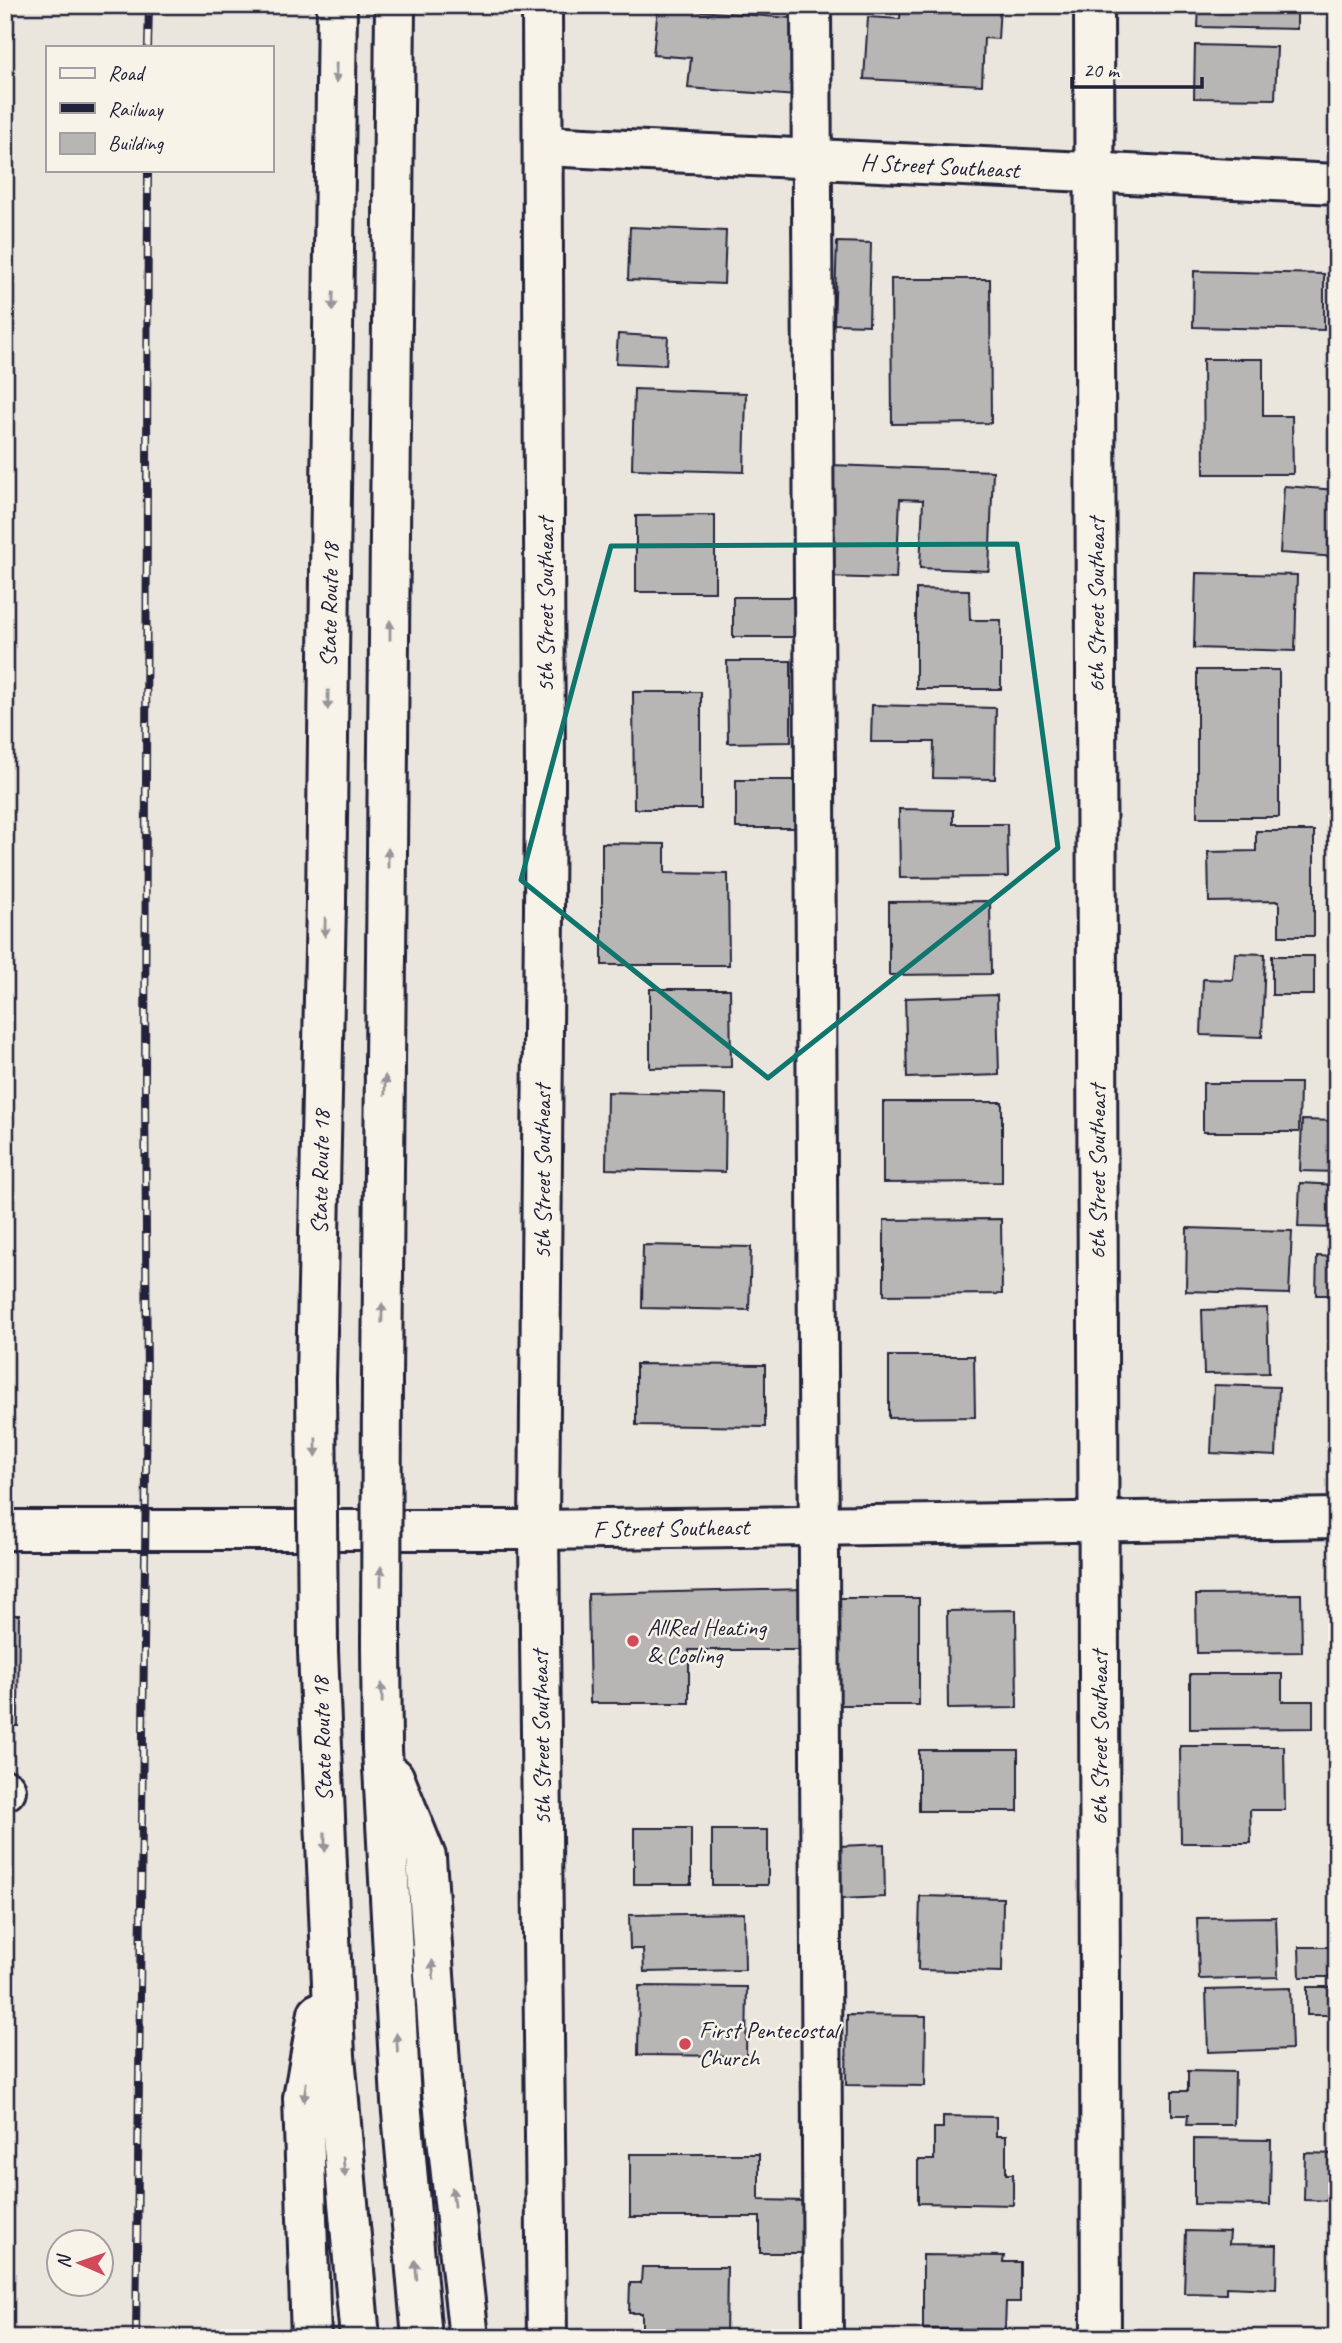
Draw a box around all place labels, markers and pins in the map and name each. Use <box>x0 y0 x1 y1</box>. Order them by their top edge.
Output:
place label: AllRed Heating & Cooling <box>647 1612 767 1670</box>
marker: AllRed Heating & Cooling <box>625 1633 641 1649</box>
place label: First Pentecostal Church <box>699 2015 842 2073</box>
marker: First Pentecostal Church <box>677 2036 693 2052</box>

